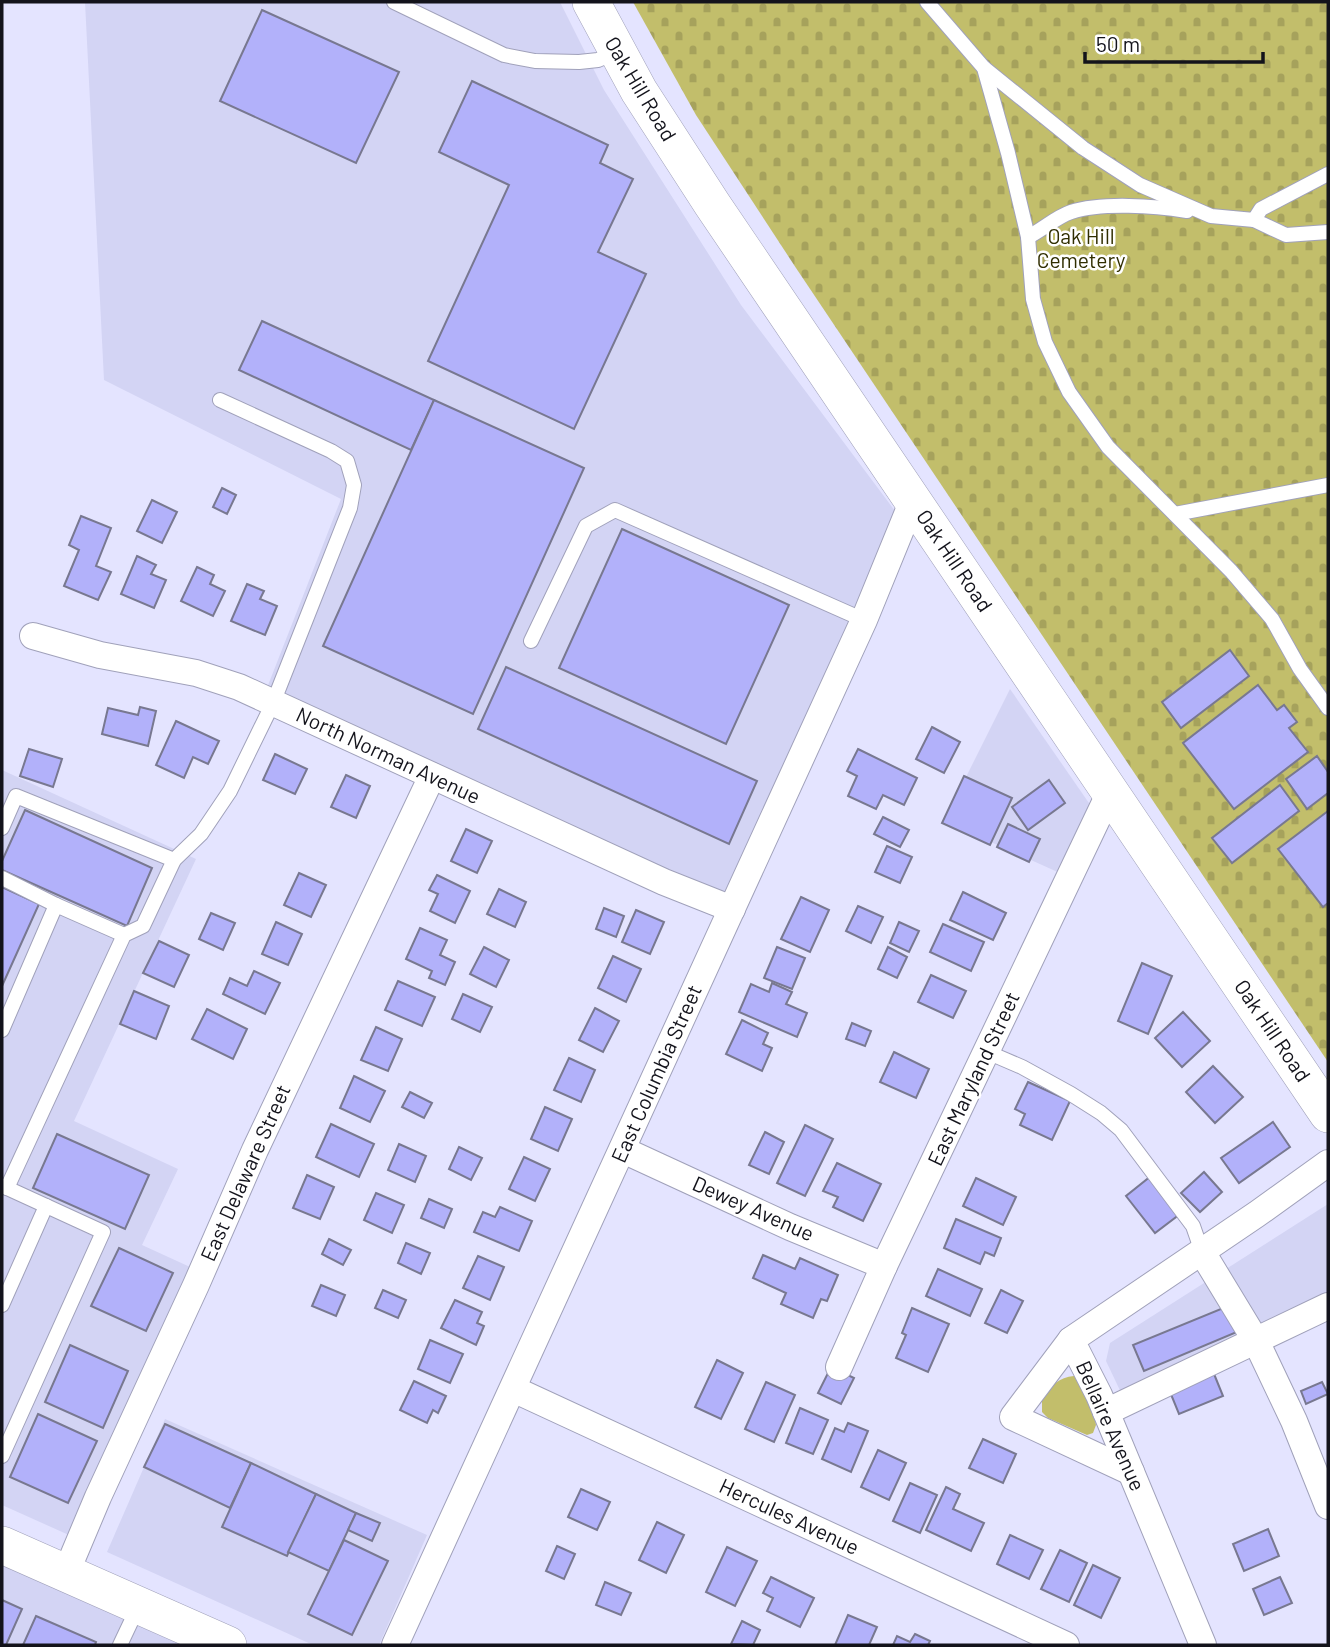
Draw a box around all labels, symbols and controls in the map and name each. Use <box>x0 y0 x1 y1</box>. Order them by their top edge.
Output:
scale bar <box>1085 21 1264 65</box>
street label: Oak Hill Road <box>600 31 682 145</box>
text: 50 m <box>1096 31 1140 56</box>
park label: Oak Hill Cemetery <box>1037 223 1126 272</box>
street label: Oak Hill Road <box>912 504 999 616</box>
street label: North Norman Avenue <box>293 701 485 808</box>
street label: Oak Hill Road <box>1230 974 1317 1086</box>
street label: East Columbia Street <box>605 981 706 1166</box>
street label: East Maryland Street <box>921 988 1024 1169</box>
street label: East Delaware Street <box>194 1080 295 1265</box>
street label: Dewey Avenue <box>689 1170 818 1246</box>
street label: Bellaire Avenue <box>1072 1356 1151 1494</box>
street label: Hercules Avenue <box>716 1472 864 1559</box>

